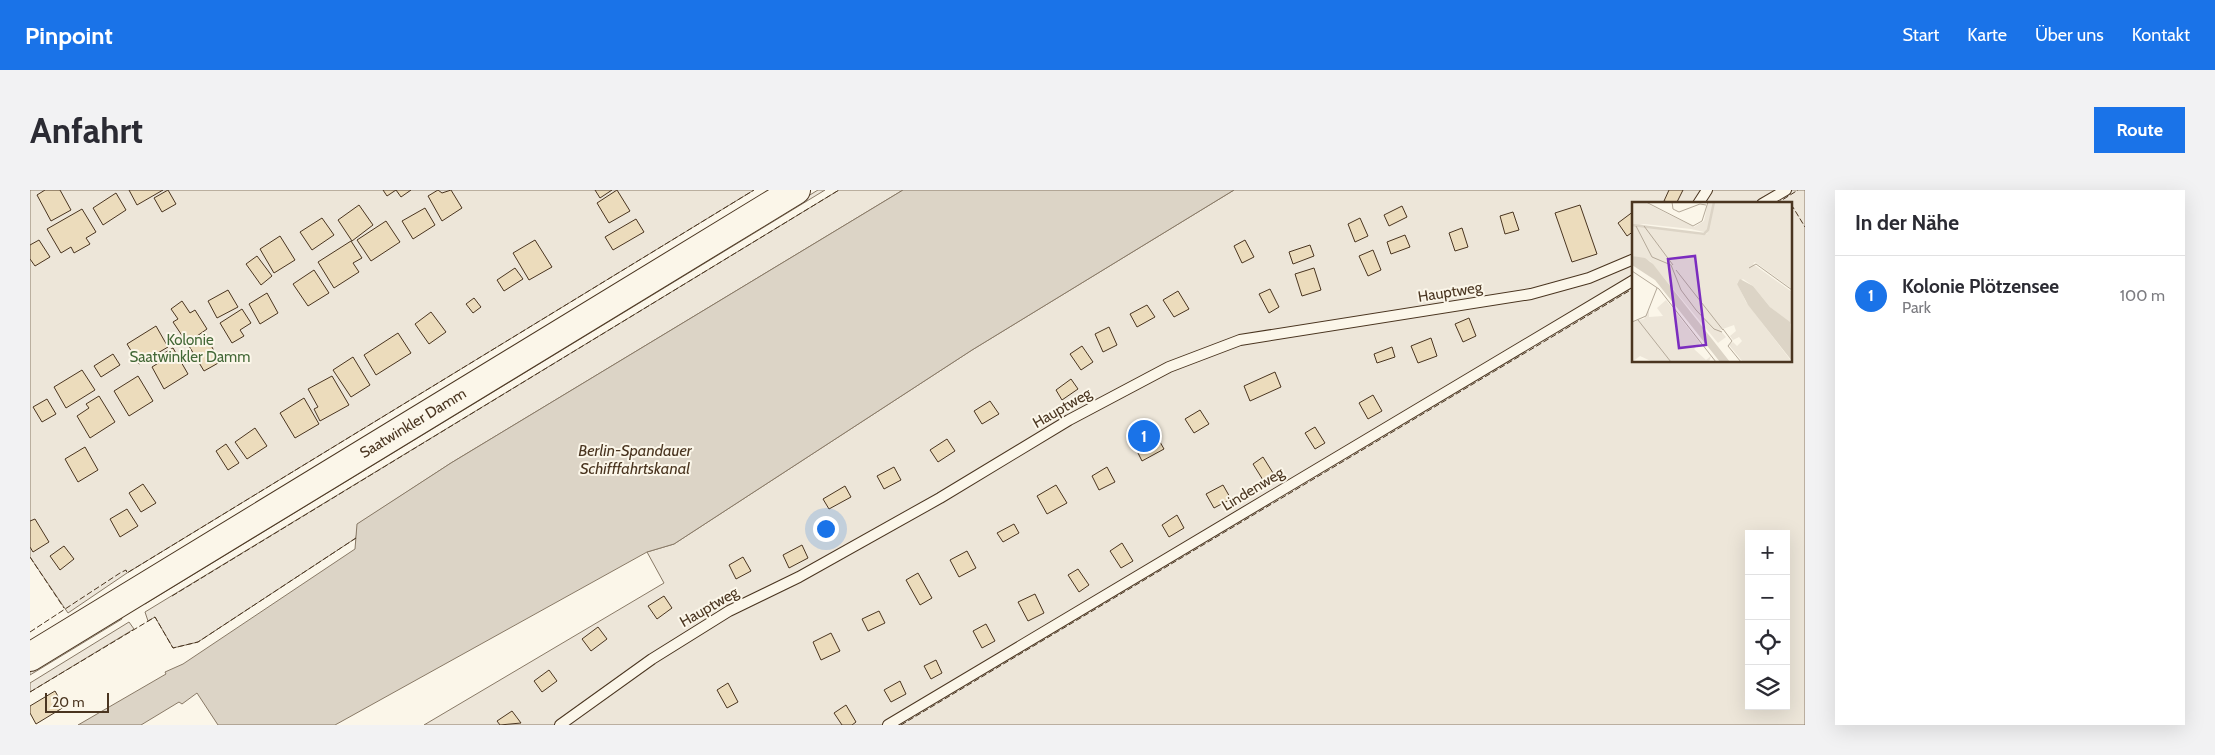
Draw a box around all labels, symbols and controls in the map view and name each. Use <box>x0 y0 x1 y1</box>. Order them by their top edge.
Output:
text: Pinpoint <box>25 21 113 50</box>
text: Start <box>1903 24 1939 46</box>
text: Karte <box>1967 24 2007 46</box>
text: Über uns <box>2035 24 2104 46</box>
text: Kontakt <box>2132 24 2190 46</box>
button: Route <box>2094 107 2185 153</box>
text: Anfahrt <box>30 109 143 152</box>
inset map <box>1632 202 1792 362</box>
text: In der Nähe <box>1855 210 1959 235</box>
text: Kolonie Plötzensee <box>1902 275 2059 298</box>
street label: Hauptweg <box>1417 278 1484 306</box>
text: 1 <box>1868 286 1874 305</box>
text: 100 m <box>2120 286 2165 305</box>
text: Park <box>1902 298 1931 317</box>
park label: Kolonie Saatwinkler Damm <box>130 331 250 366</box>
street label: Saatwinkler Damm <box>357 384 469 462</box>
street label: Hauptweg <box>1029 384 1095 432</box>
pin: 1 <box>1128 417 1160 455</box>
water label: Berlin-Spandauer Schifffahrtskanal <box>578 441 693 478</box>
street label: Lindenweg <box>1219 463 1288 515</box>
your location <box>813 516 839 542</box>
map controls <box>1745 530 1790 710</box>
button: + <box>1745 530 1790 575</box>
button: − <box>1745 575 1790 620</box>
street label: Hauptweg <box>676 583 742 631</box>
button: locate <box>1745 620 1790 665</box>
button: layers <box>1745 665 1790 710</box>
scale bar <box>45 690 109 713</box>
text: 20 m <box>52 693 85 711</box>

